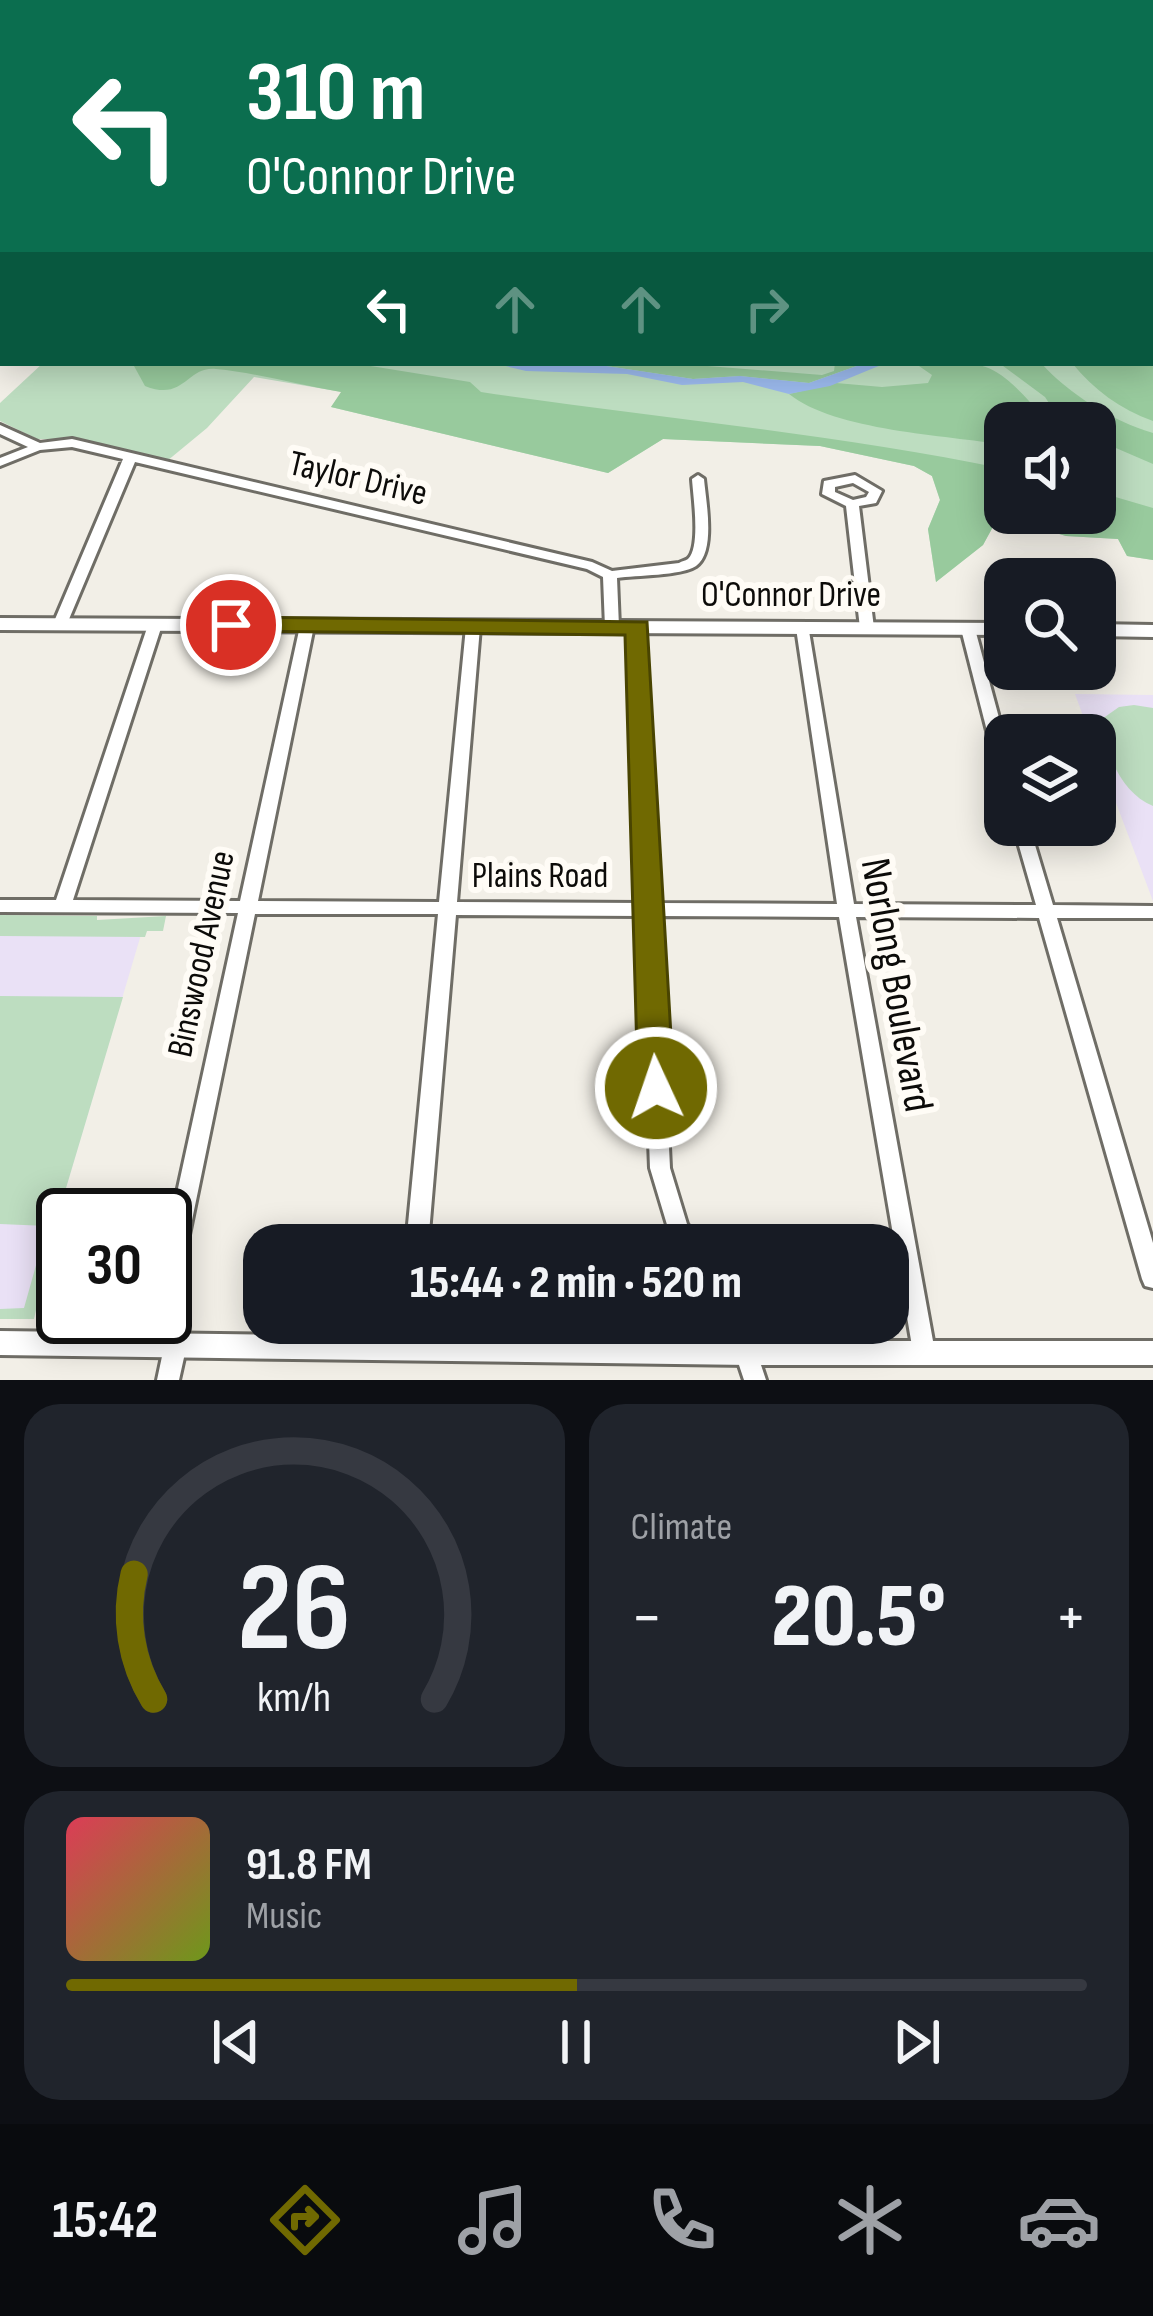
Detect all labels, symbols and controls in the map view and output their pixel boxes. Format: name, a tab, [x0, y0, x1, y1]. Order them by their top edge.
text: 310 m	[246, 43, 425, 144]
icon: left	[48, 48, 204, 204]
text: O'Connor Drive	[246, 145, 516, 210]
icon: left	[356, 276, 422, 342]
icon: ahead	[482, 276, 548, 342]
icon: ahead	[608, 276, 674, 342]
icon: right	[734, 276, 800, 342]
map controls	[984, 402, 1116, 846]
button: sound	[984, 402, 1116, 534]
street label: Taylor Drive	[285, 442, 431, 516]
button: search	[984, 558, 1116, 690]
pin	[180, 574, 282, 676]
street label: O'Connor Drive	[701, 574, 881, 617]
icon: arrive	[198, 592, 264, 658]
button: layers	[984, 714, 1116, 846]
street label: Binswood Avenue	[159, 847, 245, 1061]
street label: Norlong Boulevard	[849, 854, 943, 1116]
street label: Plains Road	[472, 855, 608, 898]
position arrow	[593, 1025, 719, 1151]
speed limit sign: 30	[36, 1188, 192, 1344]
text: 15:44 · 2 min · 520 m	[410, 1256, 742, 1311]
text: Climate	[631, 1504, 732, 1551]
text: 26	[238, 1536, 351, 1685]
text: 20.5°	[771, 1564, 946, 1672]
text: −	[631, 1579, 663, 1658]
text: +	[1055, 1579, 1087, 1658]
text: km/h	[257, 1671, 331, 1723]
text: 91.8 FM	[246, 1838, 372, 1893]
text: Music	[246, 1893, 322, 1940]
icon: previous	[203, 2009, 269, 2075]
icon: pause	[543, 2009, 609, 2075]
icon: next	[884, 2009, 950, 2075]
icon: directions	[263, 2178, 347, 2262]
icon: music	[451, 2178, 535, 2262]
icon: phone	[640, 2178, 724, 2262]
icon: climate	[828, 2178, 912, 2262]
icon: car	[1017, 2178, 1101, 2262]
text: 15:42	[52, 2188, 158, 2253]

